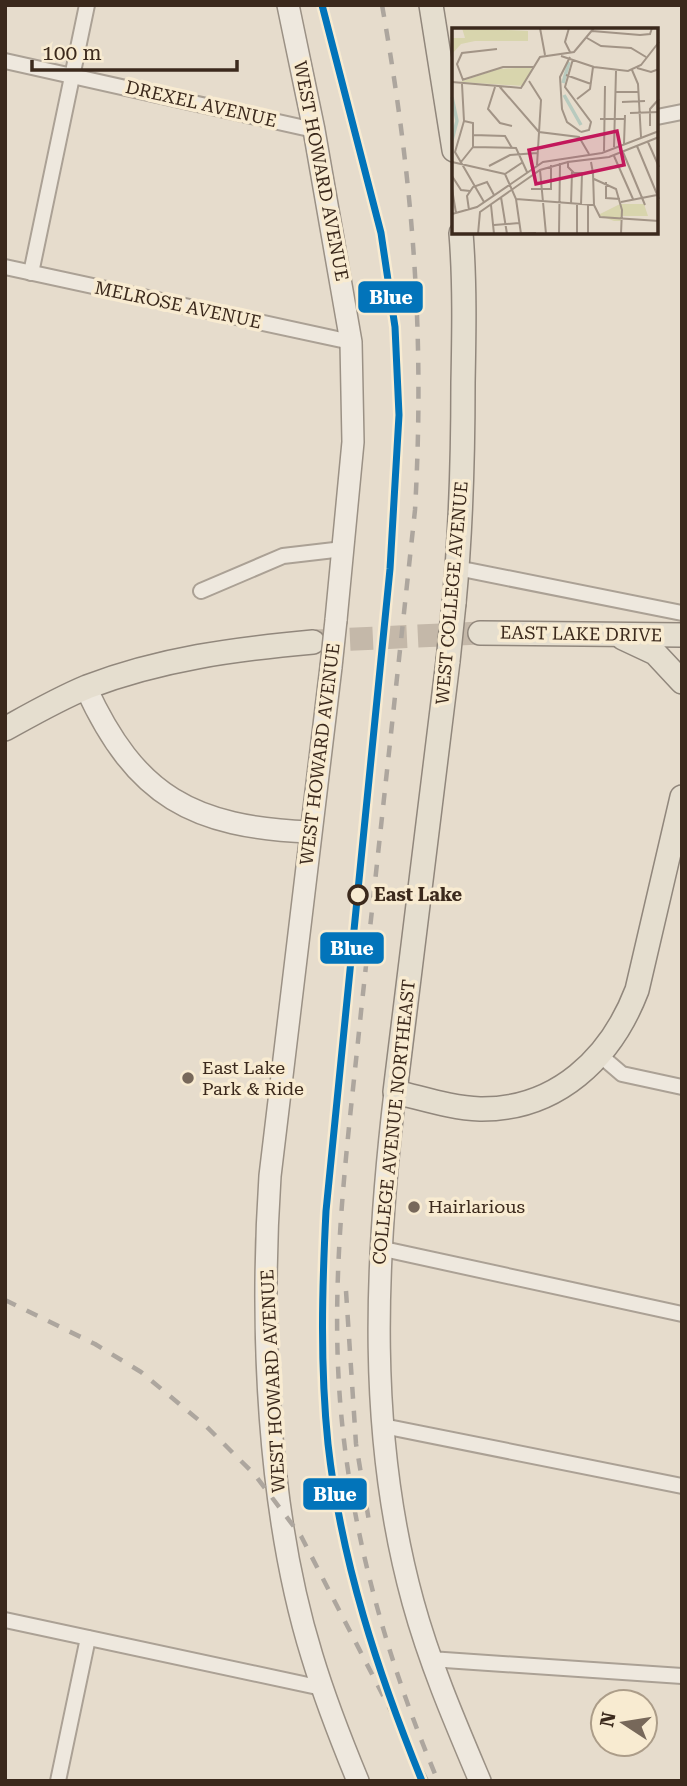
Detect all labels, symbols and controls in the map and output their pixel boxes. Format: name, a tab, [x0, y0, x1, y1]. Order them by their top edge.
scale bar	[32, 28, 236, 72]
inset map	[452, 28, 659, 234]
text: 100 m	[42, 41, 102, 65]
street label: WEST HOWARD AVENUE	[290, 59, 353, 283]
street label: DREXEL AVENUE	[123, 76, 279, 131]
street label: MELROSE AVENUE	[93, 277, 263, 332]
line badge: Blue	[357, 280, 424, 314]
text: Blue	[369, 286, 413, 309]
street label: WEST COLLEGE AVENUE	[431, 480, 472, 706]
street label: EAST LAKE DRIVE	[500, 622, 662, 645]
street label: WEST HOWARD AVENUE	[295, 642, 344, 866]
place label: East Lake	[374, 884, 463, 905]
marker: East Lake	[348, 885, 368, 905]
line badge: Blue	[319, 931, 385, 965]
text: Blue	[330, 937, 374, 960]
street label: COLLEGE AVENUE NORTHEAST	[368, 978, 419, 1266]
place label: East Lake Park & Ride	[202, 1057, 304, 1099]
marker: East Lake Park & Ride	[180, 1070, 196, 1086]
place label: Hairlarious	[428, 1196, 525, 1217]
marker: Hairlarious	[406, 1199, 422, 1215]
street label: WEST HOWARD AVENUE	[256, 1269, 289, 1493]
line badge: Blue	[302, 1477, 368, 1511]
text: Blue	[313, 1483, 357, 1506]
north arrow	[589, 1688, 659, 1758]
text: N	[595, 1710, 621, 1729]

